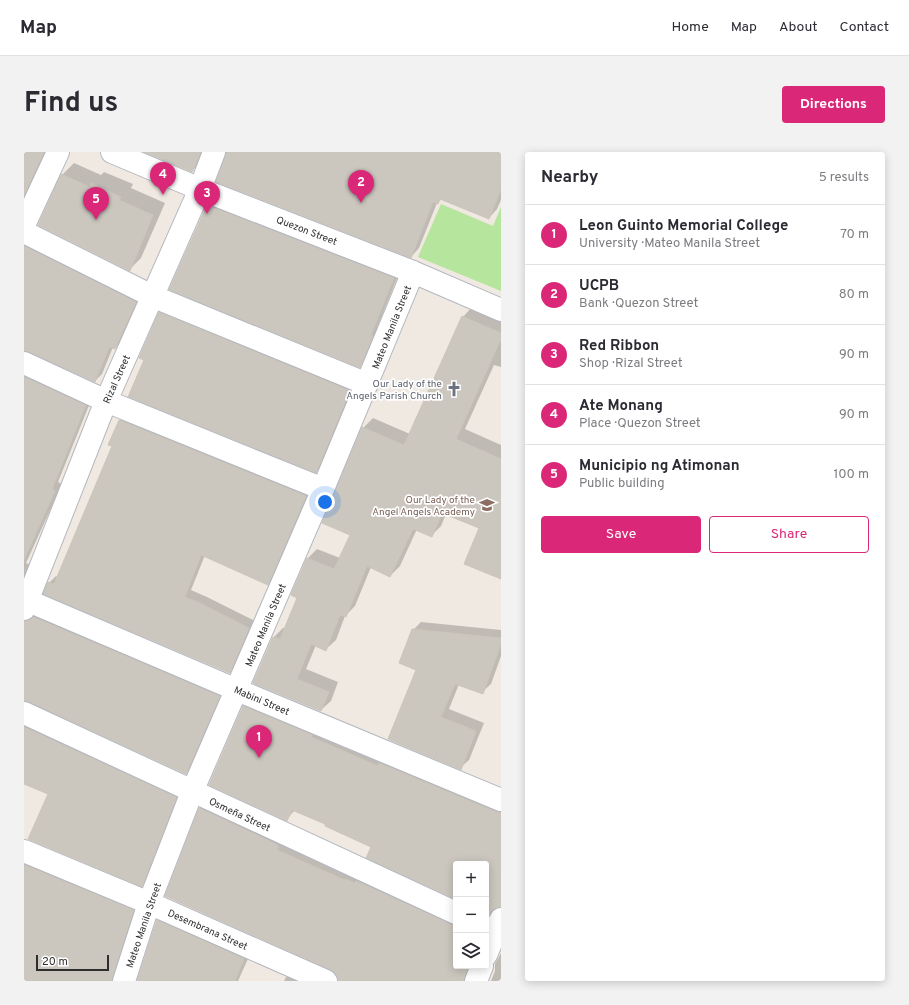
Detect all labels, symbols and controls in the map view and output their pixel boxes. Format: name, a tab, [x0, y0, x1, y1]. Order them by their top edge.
text: Map	[20, 16, 57, 40]
text: Home	[672, 19, 709, 36]
text: Map	[731, 19, 757, 36]
text: About	[779, 19, 818, 36]
text: Contact	[840, 19, 889, 36]
text: Find us	[24, 86, 118, 122]
button: Directions	[782, 86, 885, 123]
pin: 4	[150, 162, 176, 195]
text: Nearby	[541, 167, 598, 189]
pin: 2	[348, 170, 374, 203]
text: 5 results	[819, 170, 869, 186]
pin: 3	[194, 181, 220, 214]
pin: 5	[83, 187, 109, 220]
street label: Quezon Street	[274, 214, 339, 249]
text: Leon Guinto Memorial College	[579, 217, 788, 236]
text: 1	[551, 227, 557, 243]
text: 70 m	[840, 227, 869, 243]
text: University · Mateo Manila Street	[579, 236, 760, 252]
text: UCPB	[579, 277, 619, 296]
street label: Mateo Manila Street	[370, 284, 415, 371]
text: 2	[550, 287, 558, 303]
text: 80 m	[839, 287, 869, 303]
text: Bank · Quezon Street	[579, 296, 698, 312]
text: Red Ribbon	[579, 337, 659, 356]
text: 3	[550, 347, 558, 363]
text: 90 m	[839, 347, 869, 363]
street label: Rizal Street	[101, 353, 134, 406]
text: Shop · Rizal Street	[579, 356, 683, 372]
place label: Our Lady of the Angels Parish Church	[346, 378, 442, 403]
church icon: Our Lady of the Angels Parish Church	[445, 380, 463, 398]
text: Ate Monang	[579, 397, 663, 416]
text: 4	[550, 407, 558, 423]
text: 90 m	[839, 407, 869, 423]
text: Place · Quezon Street	[579, 416, 701, 432]
text: Municipio ng Atimonan	[579, 457, 740, 476]
text: 5	[550, 467, 558, 483]
text: 100 m	[833, 467, 869, 483]
text: Public building	[579, 476, 665, 492]
your location	[315, 492, 335, 512]
place label: Our Lady of the Angel Angels Academy	[372, 494, 475, 519]
school or university icon: Our Lady of the Angel Angels Academy	[478, 496, 496, 514]
button: Save	[541, 516, 701, 553]
button: Share	[709, 516, 869, 553]
street label: Mateo Manila Street	[243, 582, 290, 669]
street label: Mabini Street	[232, 684, 291, 719]
pin: 1	[246, 725, 272, 758]
street label: Osmeña Street	[206, 795, 272, 835]
map controls	[453, 861, 489, 969]
button: +	[453, 861, 489, 897]
street label: Mateo Manila Street	[124, 881, 165, 970]
button: −	[453, 897, 489, 933]
street label: Desembrana Street	[165, 907, 250, 954]
button: layers	[453, 933, 489, 969]
scale bar	[36, 953, 109, 972]
text: 20 m	[42, 955, 68, 969]

